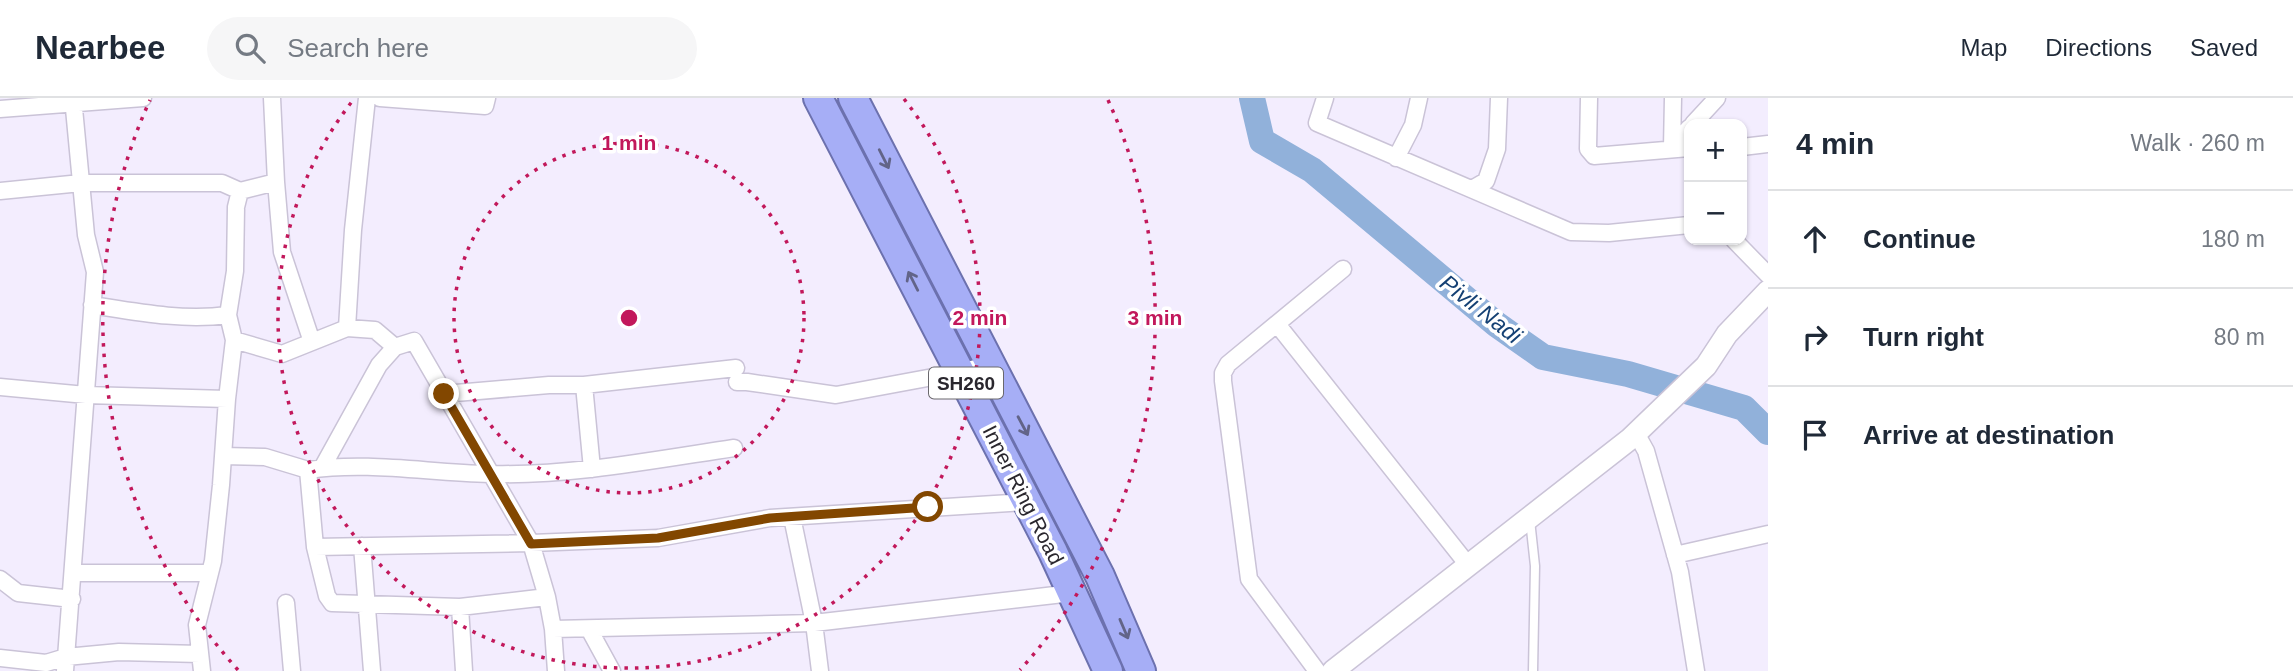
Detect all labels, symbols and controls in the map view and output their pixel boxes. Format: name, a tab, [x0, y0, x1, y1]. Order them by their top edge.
search box	[207, 17, 697, 80]
text: Nearbee	[35, 29, 165, 66]
icon: search	[231, 29, 269, 67]
text: Search here	[287, 33, 429, 63]
text: Map	[1961, 34, 2007, 61]
text: Directions	[2045, 34, 2152, 61]
text: Saved	[2190, 34, 2258, 61]
map controls	[1684, 119, 1747, 245]
button: +	[1684, 119, 1747, 182]
text: 4 min	[1796, 127, 1874, 160]
text: Walk · 260 m	[2130, 130, 2265, 156]
text: 1 min	[602, 131, 656, 154]
one-way arrow	[877, 148, 891, 168]
button: −	[1684, 182, 1747, 245]
icon: ahead	[1796, 220, 1834, 258]
text: Continue	[1863, 224, 1976, 254]
text: 180 m	[2201, 226, 2265, 252]
water label: Pivli Nadi	[1435, 269, 1527, 349]
one-way arrow	[906, 272, 920, 292]
centre of rings	[617, 306, 641, 330]
text: 2 min	[953, 306, 1007, 329]
text: 3 min	[1128, 306, 1182, 329]
icon: right	[1796, 318, 1834, 356]
text: Turn right	[1863, 322, 1984, 352]
text: 80 m	[2214, 324, 2265, 350]
road number: SH260	[929, 368, 1003, 398]
route end	[428, 378, 459, 409]
one-way arrow	[1016, 415, 1030, 436]
icon: arrive	[1796, 416, 1834, 454]
text: Arrive at destination	[1863, 420, 2114, 450]
street label: Inner Ring Road	[978, 421, 1068, 568]
route start	[912, 491, 943, 522]
one-way arrow	[1118, 618, 1131, 640]

